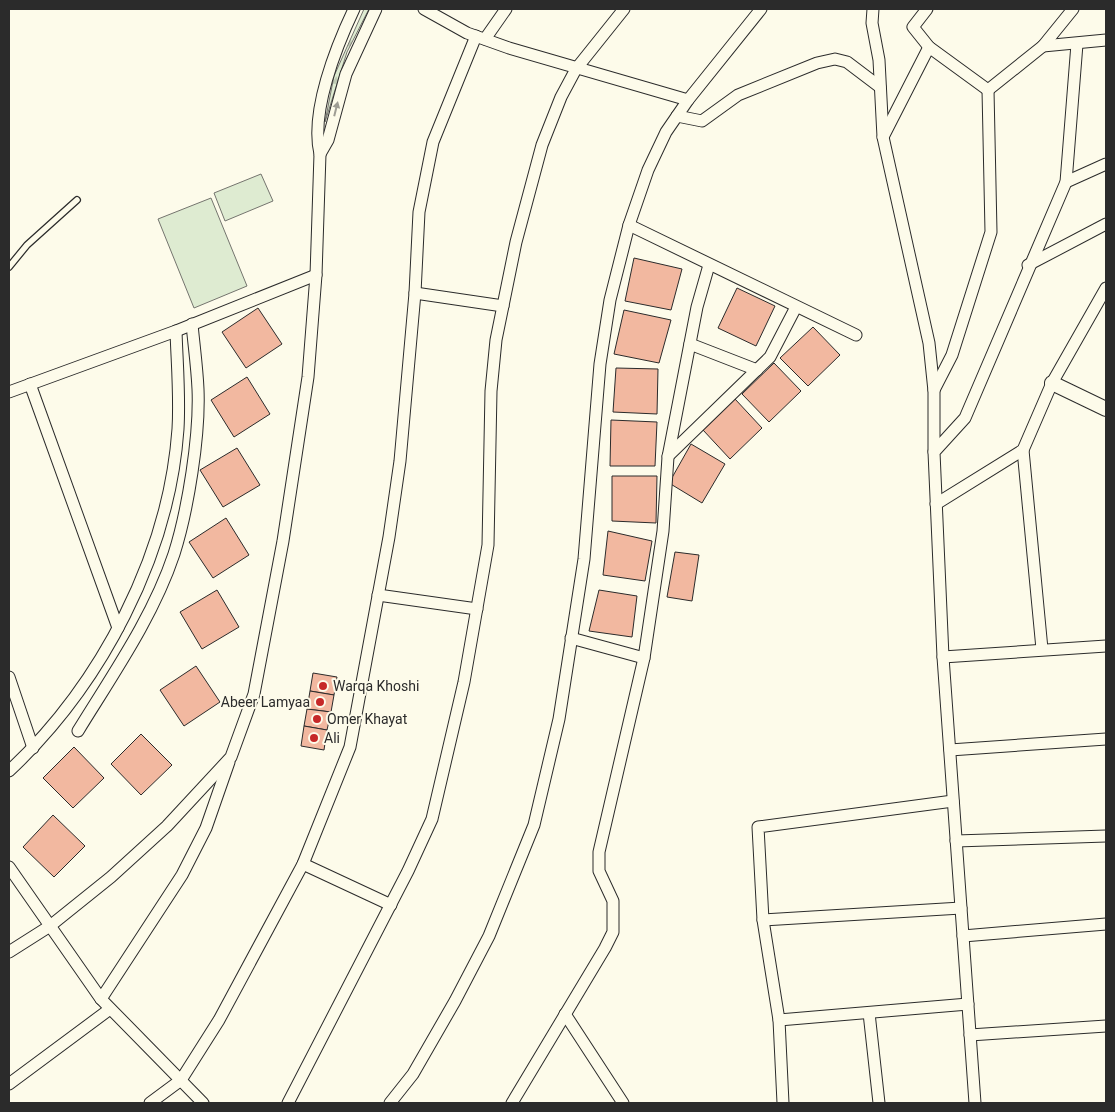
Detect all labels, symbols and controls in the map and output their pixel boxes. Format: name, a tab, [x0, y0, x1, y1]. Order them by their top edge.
one-way arrow	[332, 101, 340, 116]
place label: Warqa Khoshi	[333, 678, 419, 694]
marker: Warqa Khoshi	[317, 680, 329, 692]
place label: Abeer Lamyaa	[221, 694, 310, 710]
marker: Abeer Lamyaa	[314, 696, 326, 708]
place label: Omer Khayat	[327, 711, 408, 727]
marker: Omer Khayat	[311, 713, 323, 725]
place label: Ali	[324, 730, 340, 746]
marker: Ali	[308, 732, 320, 744]

